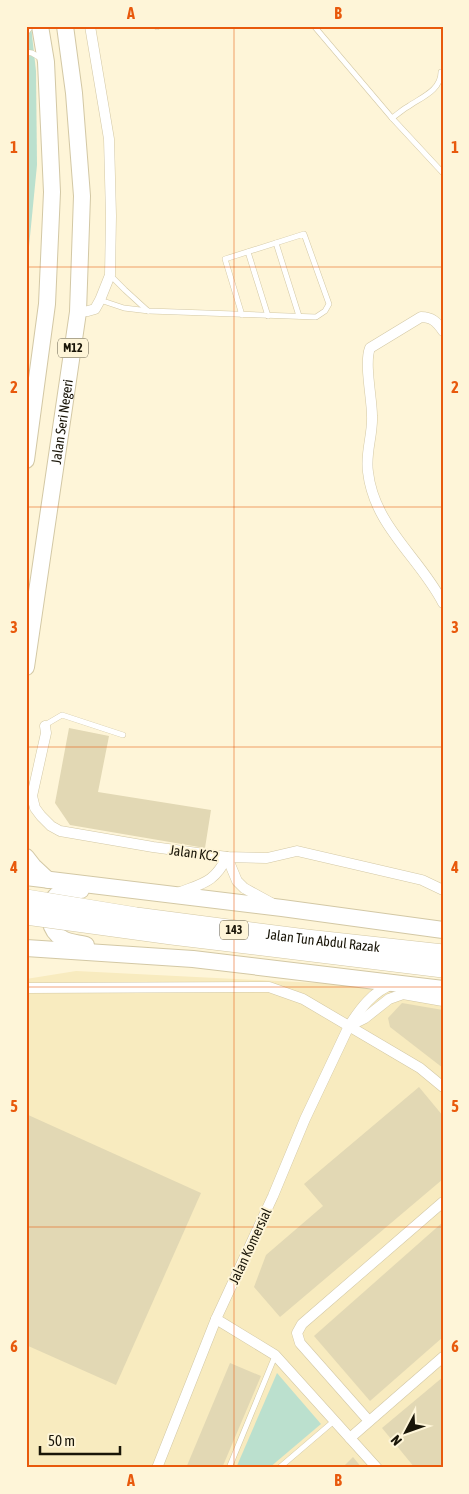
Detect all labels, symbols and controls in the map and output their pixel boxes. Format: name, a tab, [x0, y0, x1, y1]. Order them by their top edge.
text: A	[126, 4, 135, 22]
text: B	[334, 4, 342, 22]
text: 1	[10, 138, 18, 156]
text: 1	[451, 138, 459, 156]
road number: M12	[58, 338, 88, 358]
text: 2	[10, 378, 18, 396]
street label: Jalan Seri Negeri	[48, 378, 76, 465]
text: 2	[451, 378, 459, 396]
text: 3	[10, 618, 18, 636]
text: 3	[451, 618, 459, 636]
street label: Jalan KC2	[169, 842, 219, 864]
text: 4	[9, 858, 18, 876]
text: 4	[450, 858, 459, 876]
road number: 143	[220, 920, 248, 940]
street label: Jalan Tun Abdul Razak	[265, 926, 381, 955]
text: 5	[10, 1097, 18, 1115]
text: 5	[451, 1097, 459, 1115]
street label: Jalan Komersial	[225, 1205, 275, 1287]
text: 6	[10, 1337, 18, 1355]
text: 6	[451, 1337, 459, 1355]
north arrow	[382, 1406, 432, 1456]
scale bar	[40, 1424, 120, 1456]
text: 50 m	[48, 1432, 75, 1449]
text: N	[387, 1432, 405, 1449]
text: A	[126, 1471, 135, 1489]
text: B	[334, 1471, 342, 1489]

